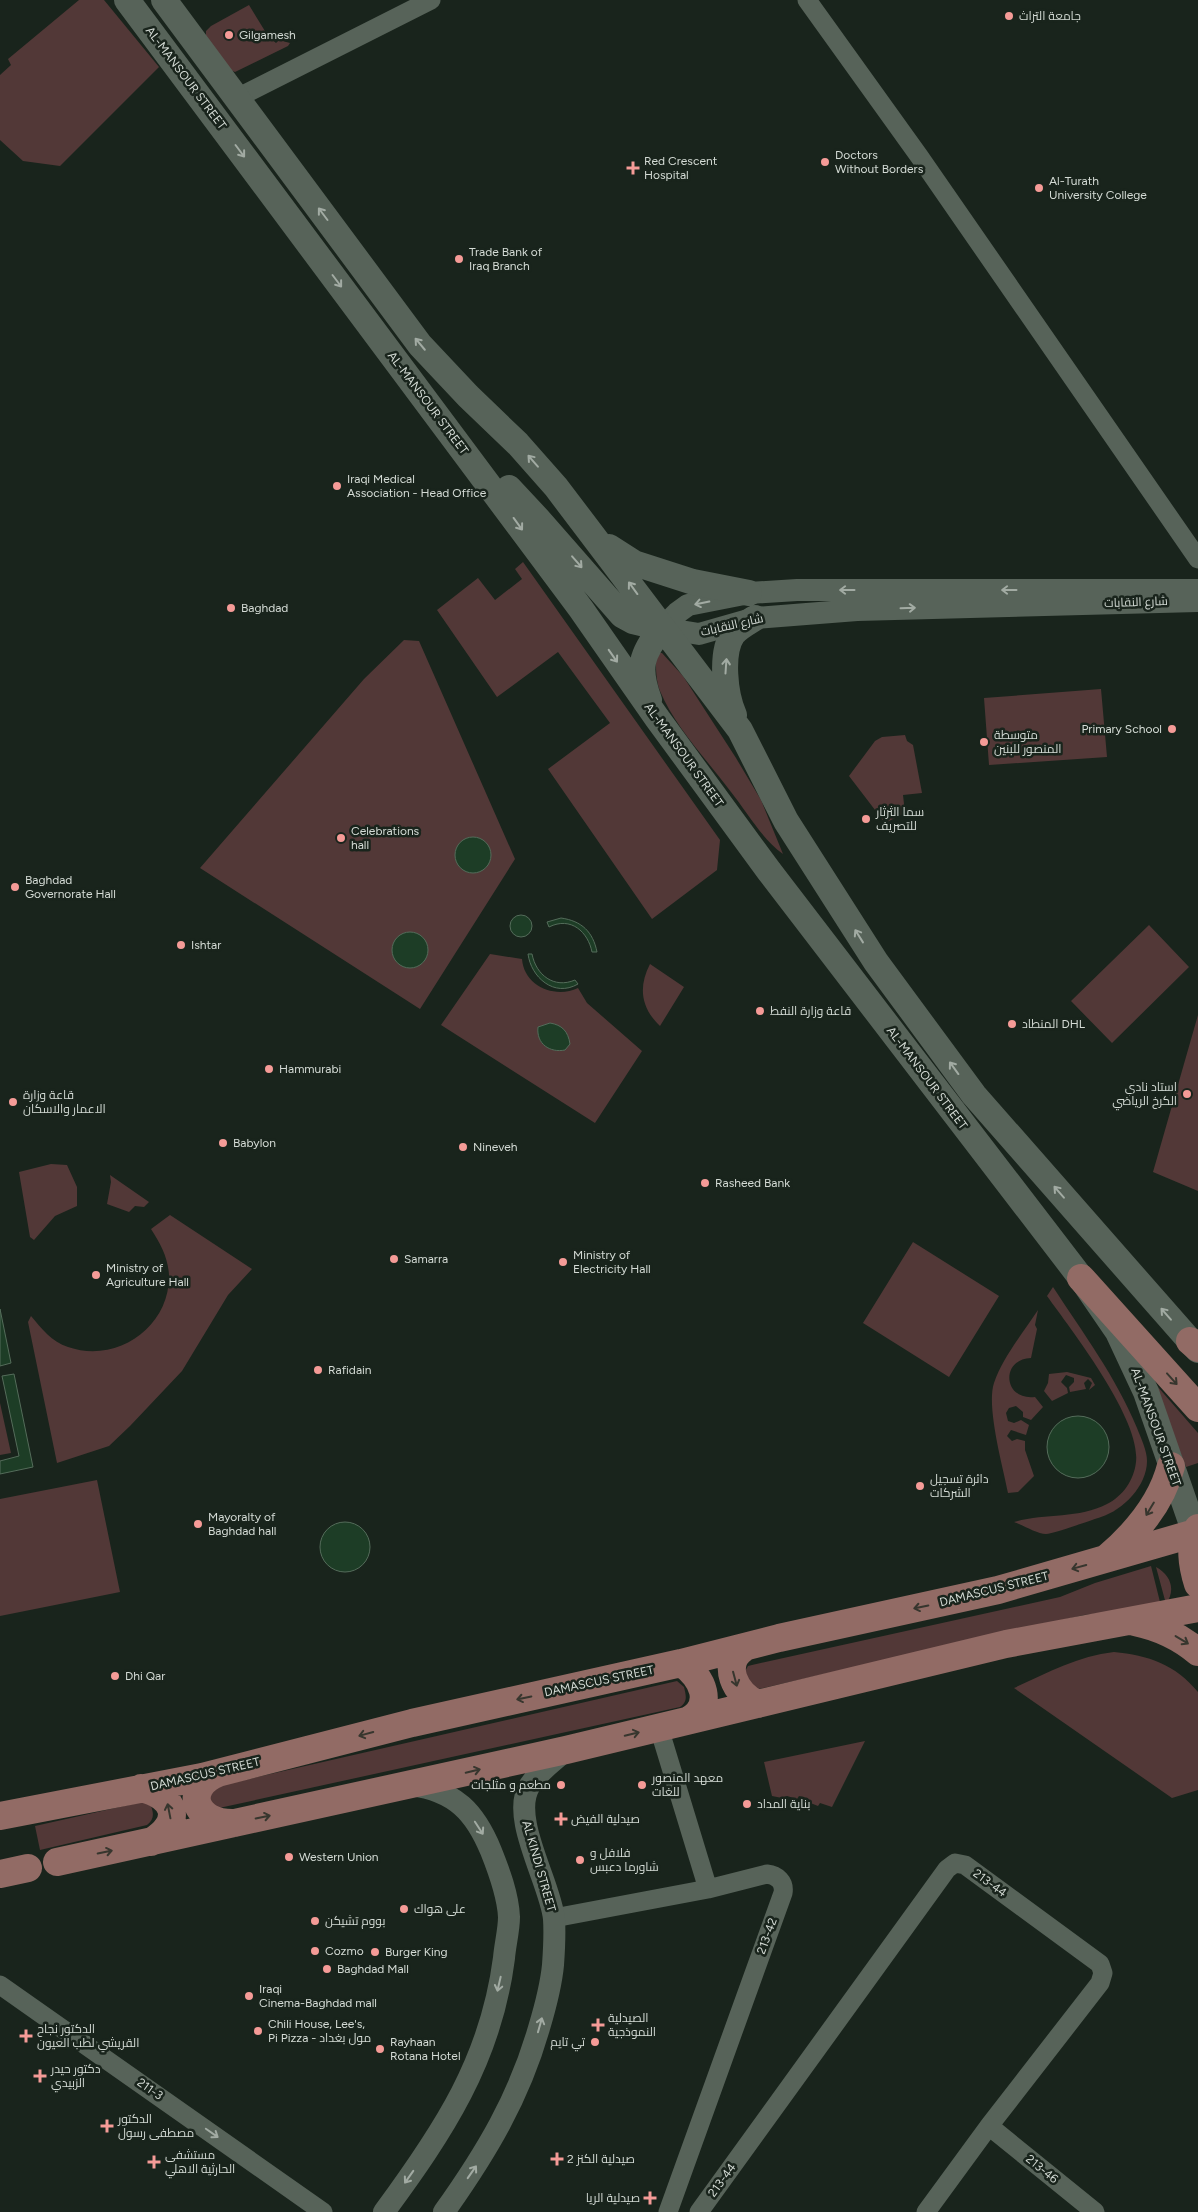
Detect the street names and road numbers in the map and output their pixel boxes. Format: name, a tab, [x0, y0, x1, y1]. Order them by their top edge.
street label: AL-MANSOUR STREET	[143, 24, 229, 132]
street label: AL-MANSOUR STREET	[385, 349, 471, 457]
street label: شارع النقابات	[1104, 594, 1168, 611]
street label: شارع النقابات	[699, 611, 765, 640]
street label: AL-MANSOUR STREET	[642, 700, 727, 810]
street label: AL-MANSOUR STREET	[884, 1024, 970, 1132]
street label: AL-MANSOUR STREET	[1128, 1366, 1184, 1488]
street label: DAMASCUS STREET	[938, 1569, 1050, 1609]
street label: DAMASCUS STREET	[543, 1662, 656, 1699]
street label: DAMASCUS STREET	[149, 1755, 261, 1793]
street label: AL KINDI STREET	[519, 1819, 559, 1913]
street label: 213-44	[970, 1866, 1010, 1900]
street label: 213-42	[754, 1916, 780, 1956]
street label: 211-3	[134, 2075, 166, 2103]
street label: 213-46	[1023, 2152, 1061, 2186]
street label: 213-44	[705, 2160, 739, 2200]

